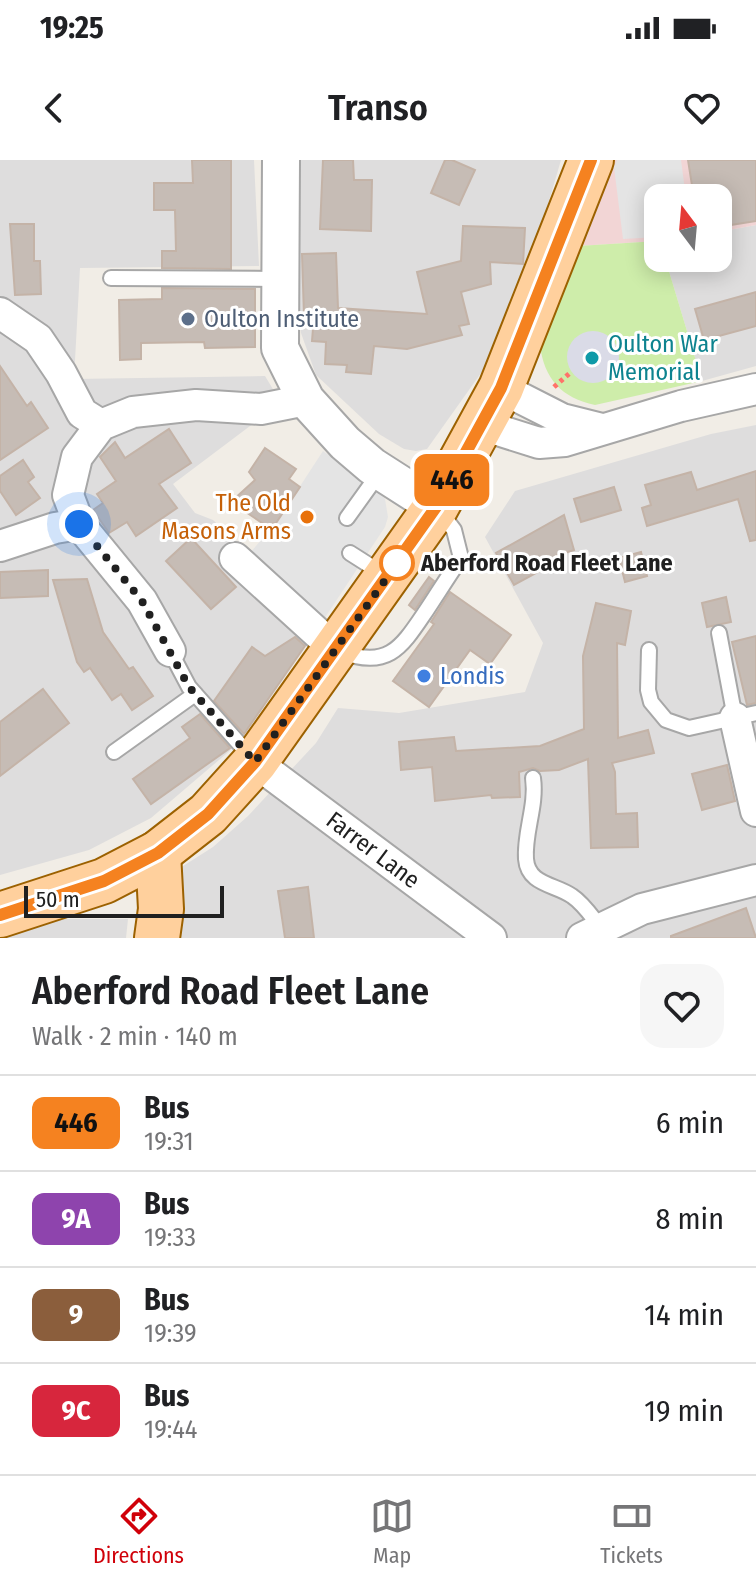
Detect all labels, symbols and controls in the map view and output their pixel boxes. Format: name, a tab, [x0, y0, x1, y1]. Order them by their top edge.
text: 19:25	[40, 10, 104, 46]
icon: back	[32, 86, 76, 130]
text: Transo	[328, 86, 428, 130]
icon: heart	[680, 86, 724, 130]
north arrow	[644, 184, 732, 272]
map controls	[644, 184, 732, 272]
place label: Oulton Institute	[204, 305, 359, 333]
marker: Oulton Institute	[179, 310, 197, 328]
place label: Oulton War Memorial	[608, 330, 718, 386]
marker: Oulton War Memorial	[583, 349, 601, 367]
line badge: 446	[406, 454, 498, 506]
text: 446	[430, 463, 474, 496]
place label: The Old Masons Arms	[161, 489, 291, 545]
your location	[59, 504, 99, 544]
marker: The Old Masons Arms	[298, 508, 316, 526]
marker: Aberford Road Fleet Lane	[380, 546, 414, 580]
place label: Aberford Road Fleet Lane	[420, 549, 673, 577]
place label: Londis	[440, 662, 505, 690]
marker: Londis	[415, 667, 433, 685]
street label: Farrer Lane	[321, 806, 425, 894]
scale bar	[24, 882, 224, 918]
text: 50 m	[36, 886, 80, 913]
button: heart	[640, 964, 724, 1048]
text: Aberford Road Fleet Lane	[32, 968, 429, 1014]
text: Walk · 2 min · 140 m	[32, 1021, 238, 1052]
text: Bus	[144, 1090, 189, 1126]
text: 6 min	[656, 1105, 724, 1141]
text: 446	[54, 1106, 98, 1139]
text: 19:31	[144, 1126, 194, 1157]
text: Bus	[144, 1186, 189, 1222]
text: 8 min	[656, 1201, 724, 1237]
text: 9A	[61, 1202, 91, 1235]
text: 19:33	[144, 1222, 196, 1253]
text: Bus	[144, 1282, 189, 1318]
text: 14 min	[644, 1297, 724, 1333]
text: 9	[69, 1298, 83, 1331]
text: 19:39	[144, 1318, 197, 1349]
text: Bus	[144, 1378, 189, 1414]
text: 19 min	[644, 1393, 724, 1429]
text: 9C	[61, 1394, 91, 1427]
text: 19:44	[144, 1414, 197, 1445]
tab: Directions	[93, 1494, 184, 1569]
tab: Map	[370, 1494, 414, 1569]
tab: Tickets	[600, 1494, 663, 1569]

